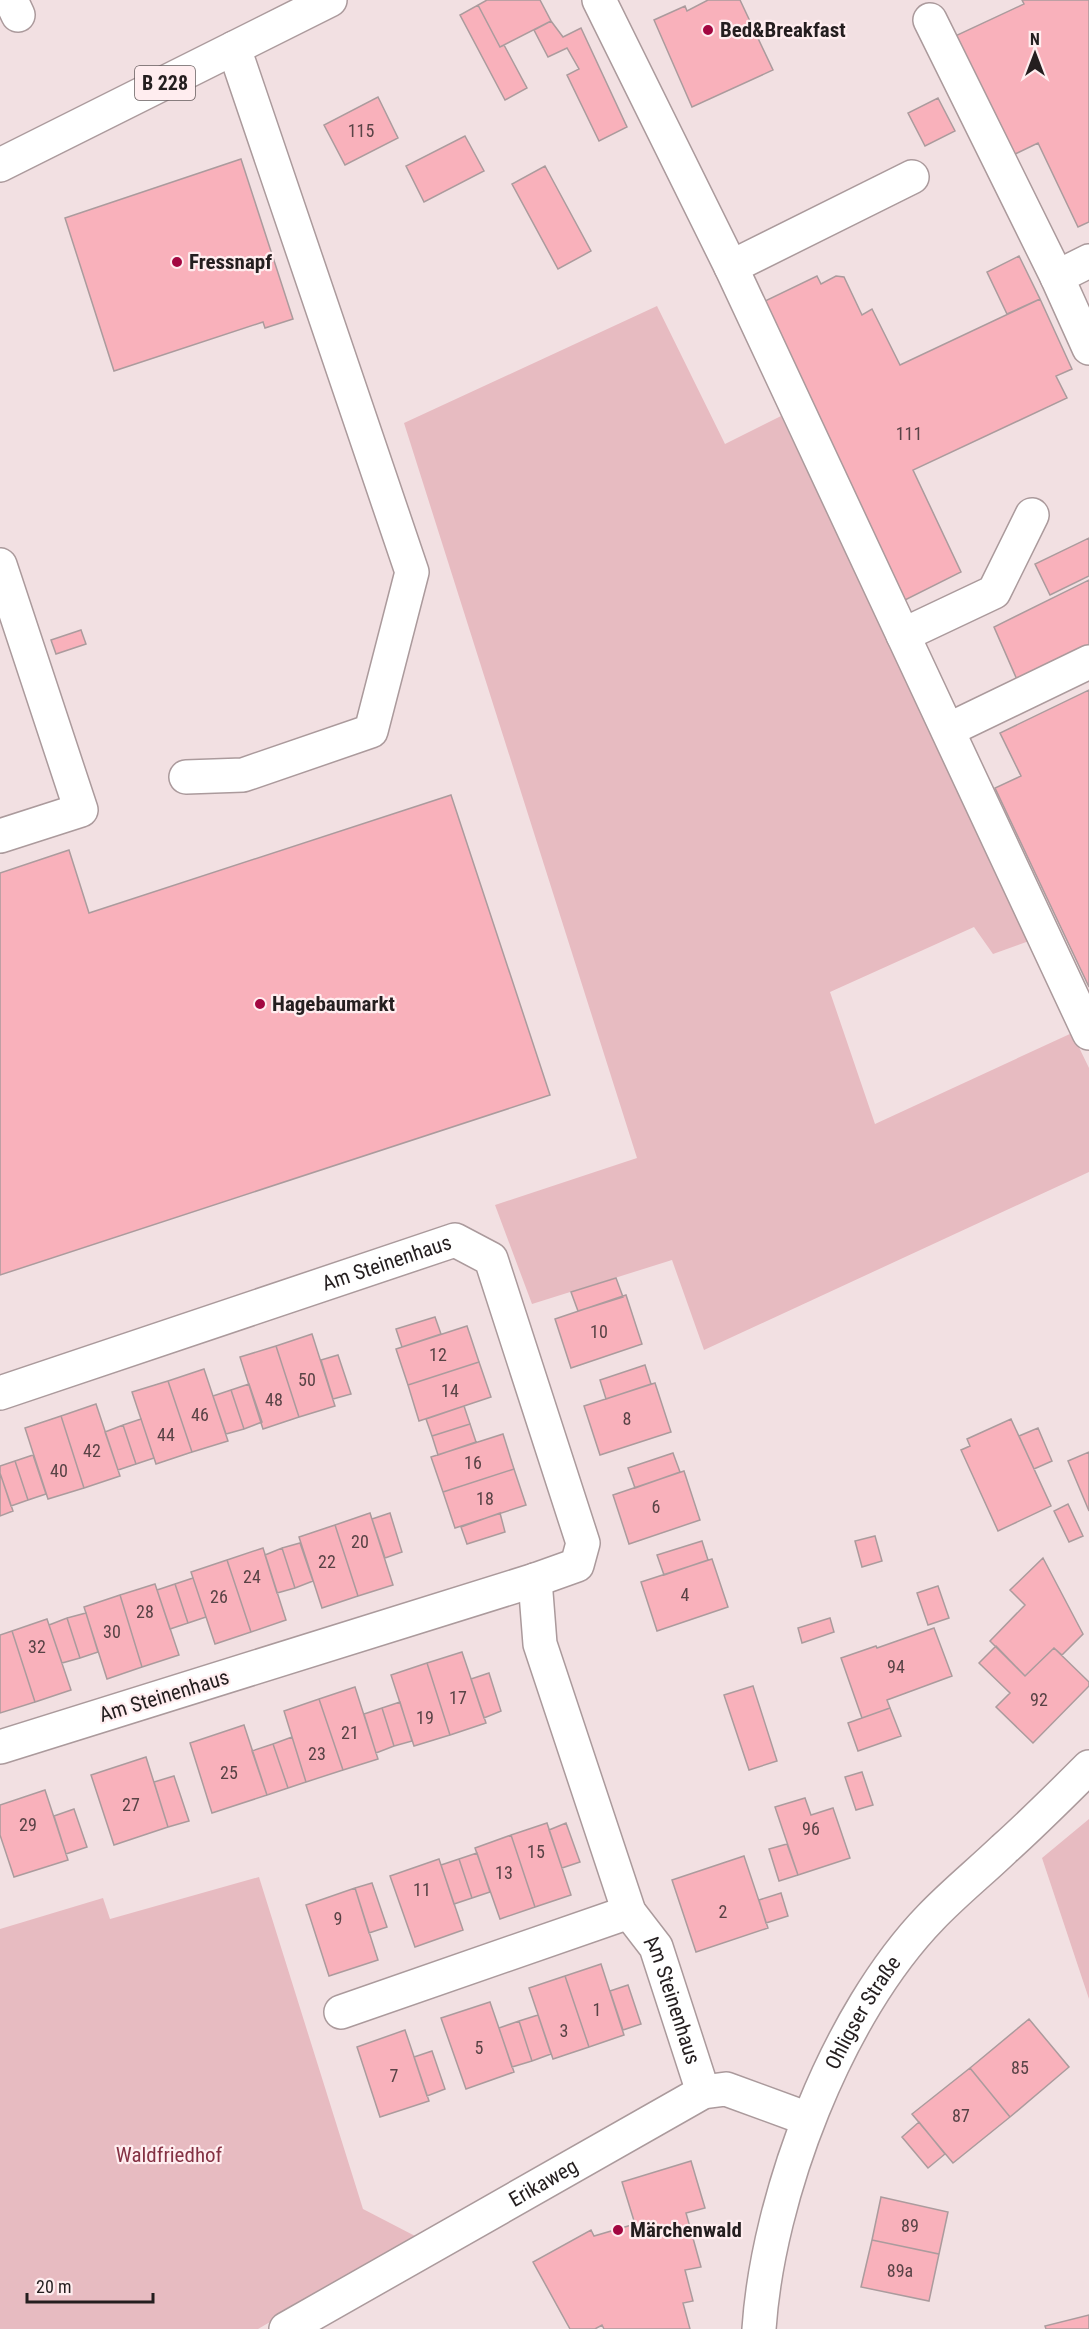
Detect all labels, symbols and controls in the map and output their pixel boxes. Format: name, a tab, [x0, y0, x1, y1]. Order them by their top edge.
place label: Bed&Breakfast	[720, 18, 846, 42]
marker: Bed&Breakfast	[701, 23, 715, 37]
north arrow	[1005, 24, 1065, 84]
text: N	[1030, 30, 1040, 49]
road number: B 228	[135, 66, 195, 100]
house number: 115	[348, 120, 374, 141]
place label: Fressnapf	[189, 250, 272, 274]
marker: Fressnapf	[170, 255, 184, 269]
house number: 111	[896, 423, 922, 444]
place label: Hagebaumarkt	[272, 992, 395, 1016]
marker: Hagebaumarkt	[253, 997, 267, 1011]
street label: Am Steinenhaus	[319, 1230, 454, 1296]
house number: 10	[590, 1321, 608, 1342]
house number: 12	[429, 1344, 447, 1365]
house number: 50	[298, 1369, 316, 1390]
house number: 14	[441, 1380, 459, 1401]
house number: 48	[265, 1389, 283, 1410]
house number: 46	[191, 1404, 209, 1425]
house number: 8	[623, 1408, 631, 1429]
house number: 44	[157, 1424, 175, 1445]
house number: 42	[83, 1440, 101, 1461]
house number: 16	[464, 1452, 482, 1473]
house number: 40	[50, 1460, 68, 1481]
house number: 18	[476, 1488, 494, 1509]
house number: 6	[652, 1496, 660, 1517]
house number: 20	[351, 1531, 369, 1552]
house number: 22	[318, 1551, 336, 1572]
house number: 24	[243, 1566, 261, 1587]
house number: 4	[681, 1584, 690, 1605]
house number: 26	[210, 1586, 228, 1607]
house number: 28	[136, 1601, 154, 1622]
house number: 30	[103, 1621, 121, 1642]
house number: 32	[28, 1636, 46, 1657]
house number: 94	[887, 1656, 905, 1677]
street label: Am Steinenhaus	[96, 1665, 232, 1727]
house number: 17	[449, 1687, 467, 1708]
house number: 92	[1030, 1689, 1048, 1710]
house number: 19	[416, 1707, 434, 1728]
house number: 21	[341, 1722, 359, 1743]
house number: 23	[308, 1743, 326, 1764]
house number: 25	[220, 1762, 238, 1783]
house number: 27	[122, 1794, 140, 1815]
house number: 29	[19, 1814, 37, 1835]
house number: 96	[802, 1818, 820, 1839]
house number: 15	[527, 1841, 545, 1862]
house number: 13	[495, 1862, 513, 1883]
house number: 11	[413, 1879, 431, 1900]
house number: 2	[719, 1901, 728, 1922]
house number: 9	[334, 1908, 342, 1929]
street label: Am Steinenhaus	[639, 1930, 705, 2067]
street label: Ohligser Straße	[820, 1951, 906, 2073]
house number: 1	[593, 1999, 601, 2020]
house number: 3	[560, 2020, 568, 2041]
house number: 5	[475, 2037, 484, 2058]
house number: 85	[1011, 2057, 1029, 2078]
house number: 7	[390, 2065, 399, 2086]
house number: 87	[952, 2105, 970, 2126]
park label: Waldfriedhof	[116, 2143, 223, 2167]
street label: Erikaweg	[505, 2154, 582, 2212]
house number: 89	[901, 2215, 919, 2236]
place label: Märchenwald	[630, 2218, 742, 2242]
marker: Märchenwald	[611, 2223, 625, 2237]
house number: 89a	[887, 2260, 913, 2281]
scale bar	[27, 2266, 153, 2304]
text: 20 m	[36, 2276, 71, 2297]

